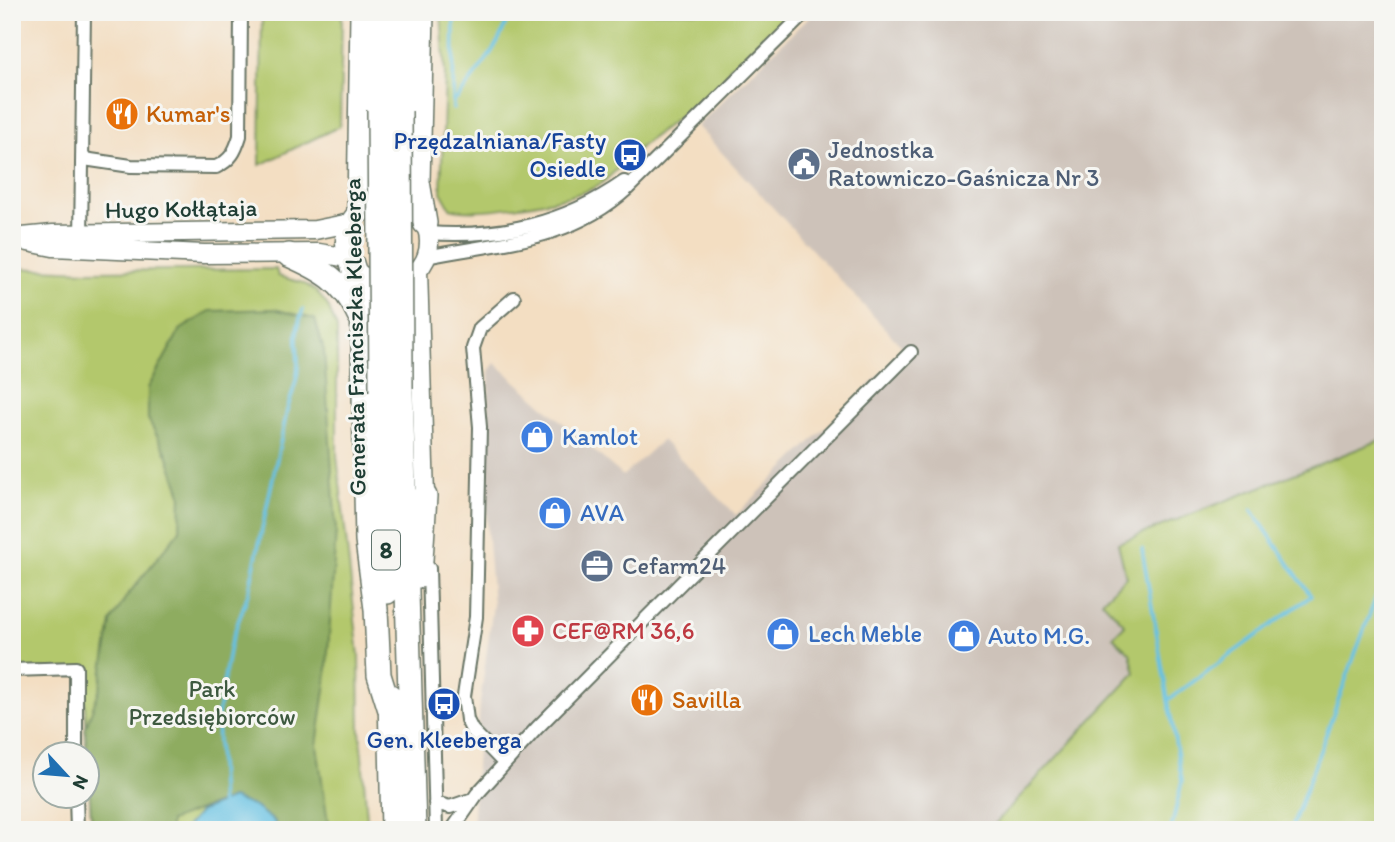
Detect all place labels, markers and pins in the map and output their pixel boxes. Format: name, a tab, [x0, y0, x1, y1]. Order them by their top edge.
restaurant icon: Kumar's	[103, 95, 141, 133]
place label: Kumar's	[146, 99, 231, 128]
place label: Przędzalniana/Fasty Osiedle	[394, 126, 607, 183]
place label: Jednostka Ratowniczo-Gaśnicza Nr 3	[828, 135, 1099, 192]
bus stop icon: Przędzalniana/Fasty Osiedle	[611, 136, 649, 174]
public building icon: Jednostka Ratowniczo-Gaśnicza Nr 3	[785, 145, 823, 183]
shop icon: Kamlot	[518, 418, 556, 456]
place label: Kamlot	[562, 422, 638, 451]
shop icon: AVA	[536, 494, 574, 532]
place label: AVA	[580, 498, 624, 527]
office icon: Cefarm24	[578, 547, 616, 585]
place label: Cefarm24	[622, 551, 726, 580]
pharmacy icon: CEF@RM 36,6	[509, 612, 547, 650]
shop icon: Lech Meble	[764, 615, 802, 653]
place label: CEF@RM 36,6	[552, 616, 694, 645]
shop icon: Auto M.G.	[945, 617, 983, 655]
place label: Lech Meble	[808, 619, 922, 648]
place label: Auto M.G.	[988, 621, 1090, 650]
restaurant icon: Savilla	[628, 681, 666, 719]
bus stop icon: Gen. Kleeberga	[425, 685, 463, 723]
place label: Savilla	[672, 685, 742, 714]
place label: Gen. Kleeberga	[366, 725, 522, 754]

